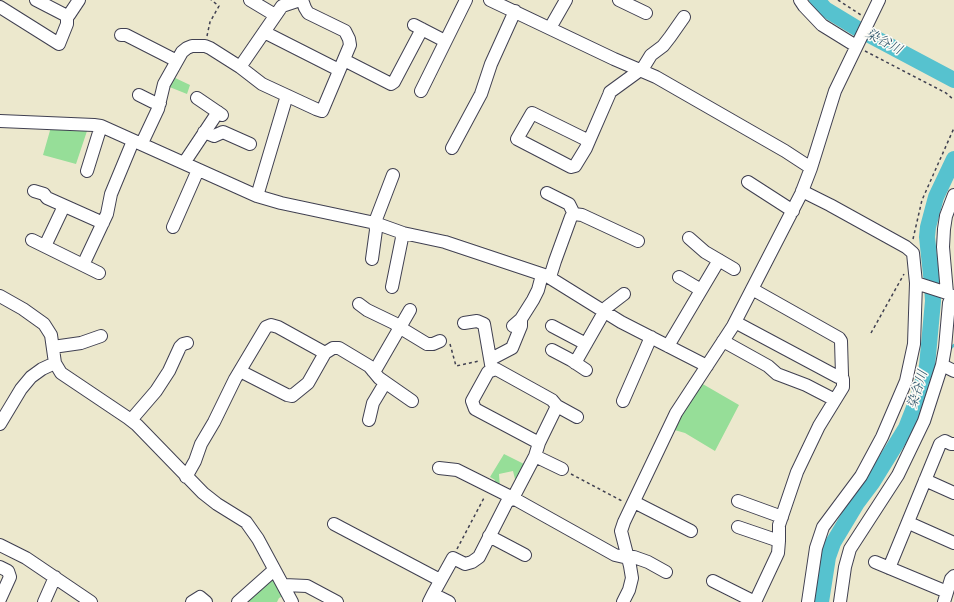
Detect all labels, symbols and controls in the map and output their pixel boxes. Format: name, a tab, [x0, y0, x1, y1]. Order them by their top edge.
water label: 染谷川	[862, 27, 904, 59]
water label: 染谷川	[906, 369, 932, 411]

